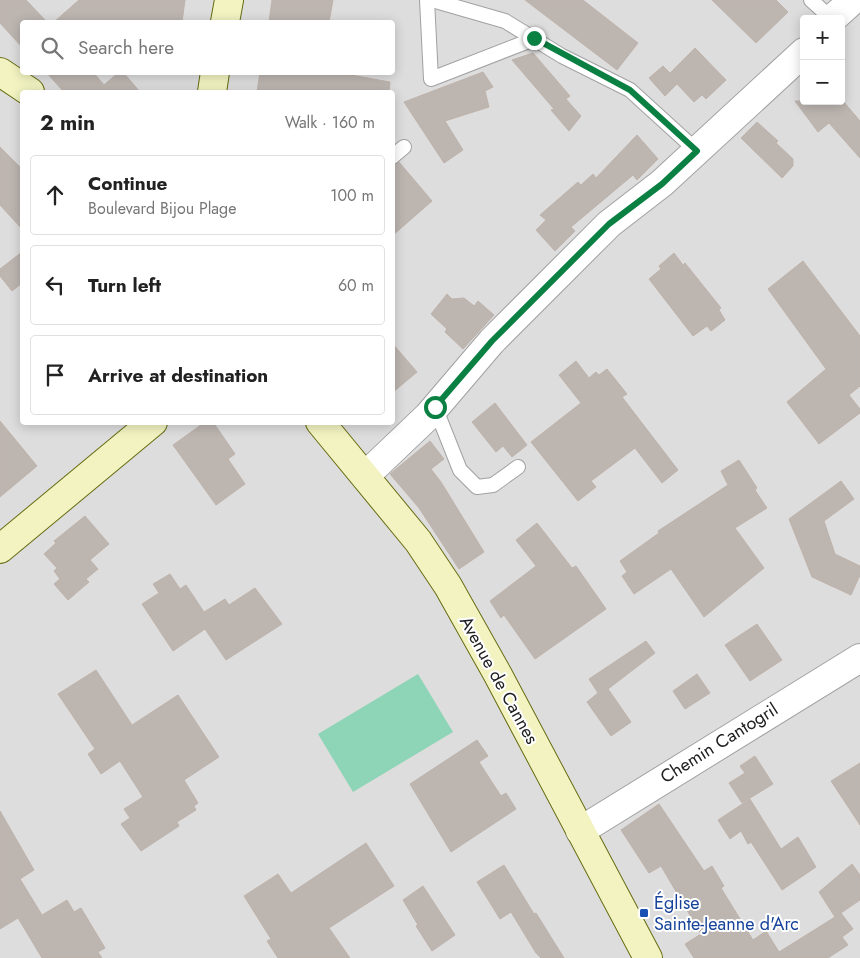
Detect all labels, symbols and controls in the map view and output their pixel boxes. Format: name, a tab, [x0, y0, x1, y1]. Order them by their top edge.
map controls	[800, 15, 845, 105]
button: +	[800, 15, 845, 60]
search box	[20, 20, 395, 75]
route end	[523, 27, 546, 50]
icon: search	[38, 34, 66, 62]
text: Search here	[78, 34, 174, 61]
button: −	[800, 60, 845, 105]
text: 2 min	[40, 108, 95, 138]
text: Walk · 160 m	[285, 111, 375, 134]
text: Continue	[88, 170, 167, 197]
icon: ahead	[41, 181, 69, 209]
text: 100 m	[330, 184, 374, 207]
text: Boulevard Bijou Plage	[88, 197, 236, 220]
icon: left	[41, 271, 69, 299]
text: Turn left	[88, 272, 161, 299]
text: 60 m	[338, 274, 374, 297]
icon: arrive	[41, 361, 69, 389]
text: Arrive at destination	[88, 362, 268, 389]
route start	[424, 396, 447, 419]
street label: Avenue de Cannes	[453, 611, 545, 749]
street label: Chemin Cantogril	[655, 696, 783, 790]
place label: Église Sainte-Jeanne d'Arc	[654, 890, 799, 937]
marker: Église Sainte-Jeanne d'Arc	[638, 907, 650, 919]

